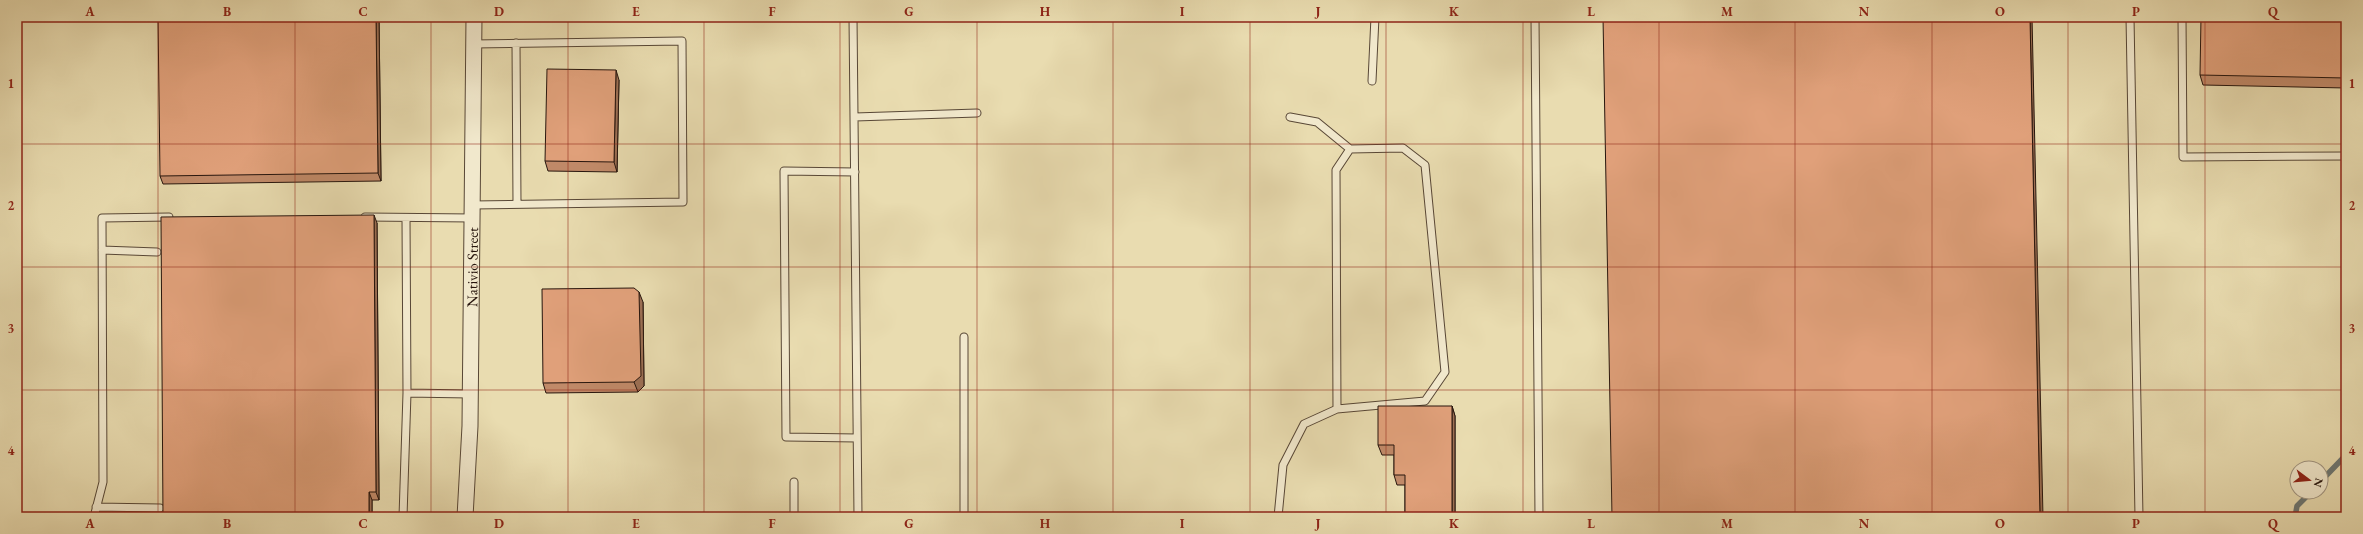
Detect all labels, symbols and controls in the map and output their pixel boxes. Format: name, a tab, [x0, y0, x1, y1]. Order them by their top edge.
text: A	[84, 3, 95, 20]
text: B	[223, 3, 231, 20]
text: C	[358, 3, 368, 20]
text: D	[494, 3, 504, 20]
text: E	[632, 3, 640, 20]
text: F	[768, 3, 776, 20]
text: G	[904, 3, 914, 20]
text: H	[1040, 3, 1051, 20]
text: I	[1180, 3, 1185, 20]
text: J	[1314, 3, 1321, 20]
text: K	[1449, 3, 1460, 20]
text: L	[1587, 3, 1595, 20]
text: M	[1721, 3, 1733, 20]
text: N	[1859, 3, 1870, 20]
text: O	[1995, 3, 2005, 20]
text: P	[2132, 3, 2140, 20]
text: Q	[2268, 3, 2280, 20]
text: 1	[8, 75, 15, 92]
text: 1	[2349, 75, 2356, 92]
text: 2	[8, 197, 15, 214]
text: 2	[2349, 197, 2356, 214]
street label: Nativio Street	[462, 227, 481, 307]
text: 3	[8, 320, 15, 337]
text: 3	[2349, 320, 2356, 337]
text: 4	[8, 442, 15, 459]
text: 4	[2349, 442, 2356, 459]
north arrow	[2289, 460, 2329, 500]
text: N	[2311, 477, 2327, 489]
text: A	[84, 515, 95, 532]
text: B	[223, 515, 231, 532]
text: C	[358, 515, 368, 532]
text: D	[494, 515, 504, 532]
text: E	[632, 515, 640, 532]
text: F	[768, 515, 776, 532]
text: G	[904, 515, 914, 532]
text: H	[1040, 515, 1051, 532]
text: I	[1180, 515, 1185, 532]
text: J	[1314, 515, 1321, 532]
text: K	[1449, 515, 1460, 532]
text: L	[1587, 515, 1595, 532]
text: M	[1721, 515, 1733, 532]
text: N	[1859, 515, 1870, 532]
text: O	[1995, 515, 2005, 532]
text: P	[2132, 515, 2140, 532]
text: Q	[2268, 515, 2280, 532]

